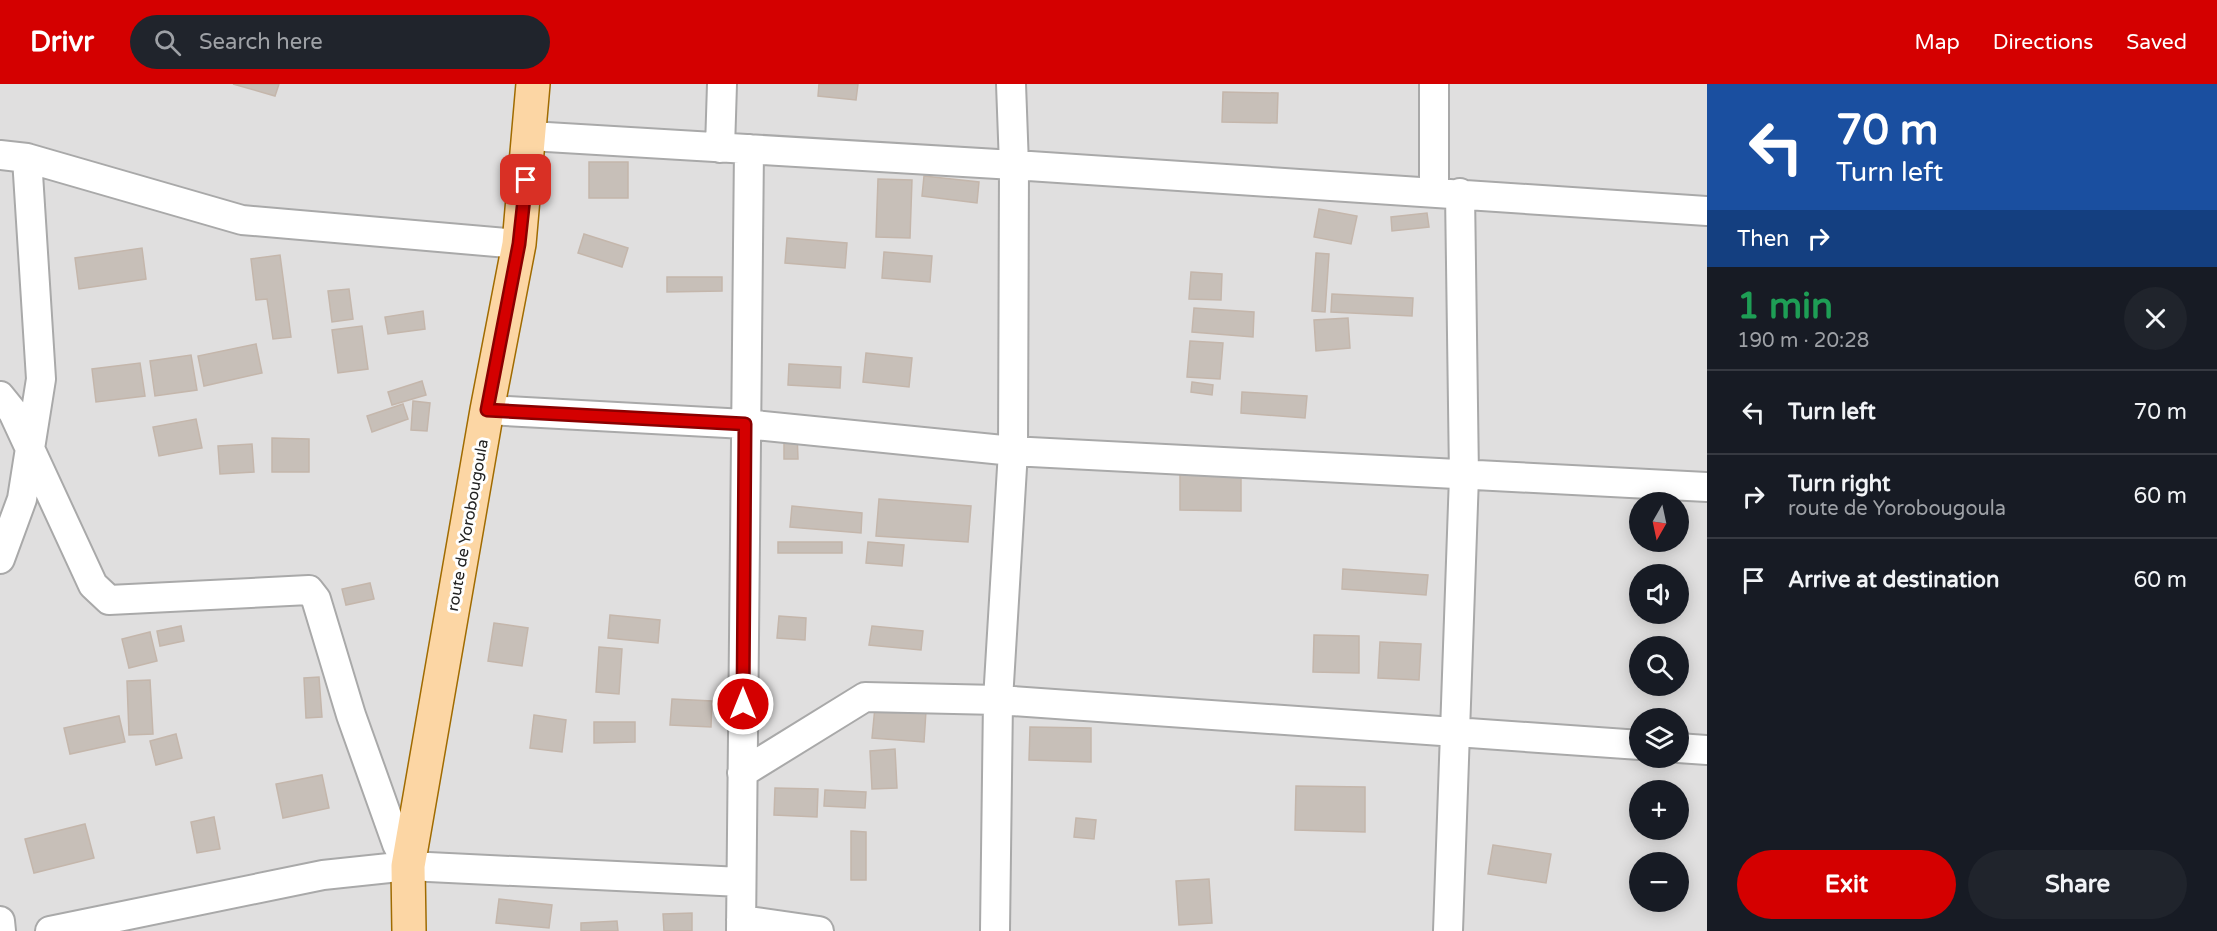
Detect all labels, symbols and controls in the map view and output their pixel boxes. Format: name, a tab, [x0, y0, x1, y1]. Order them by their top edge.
search box	[130, 15, 550, 69]
text: Drivr	[30, 25, 94, 59]
icon: search	[151, 26, 184, 59]
text: Search here	[199, 29, 323, 55]
text: Map	[1914, 30, 1960, 55]
text: Directions	[1993, 30, 2093, 55]
text: Saved	[2126, 30, 2187, 55]
text: 70 m	[1836, 105, 1938, 156]
icon: left	[1737, 108, 1815, 186]
pin	[500, 154, 551, 205]
text: Turn left	[1836, 156, 1943, 189]
icon: arrive	[509, 163, 542, 196]
icon: right	[1802, 222, 1835, 255]
text: Then	[1737, 226, 1790, 252]
text: 1 min	[1737, 285, 1833, 328]
button: close	[2124, 287, 2187, 350]
text: 190 m · 20:28	[1737, 329, 1869, 353]
icon: left	[1737, 396, 1770, 429]
text: Turn left	[1788, 399, 1876, 425]
text: 70 m	[2133, 399, 2187, 425]
street label: route de Yorobougoula	[443, 438, 493, 613]
text: Turn right	[1788, 471, 1890, 497]
icon: right	[1737, 480, 1770, 513]
text: 60 m	[2133, 483, 2187, 509]
north arrow	[1629, 492, 1689, 552]
map controls	[1629, 492, 1689, 912]
text: route de Yorobougoula	[1788, 497, 2006, 521]
button: sound	[1629, 564, 1689, 624]
icon: arrive	[1737, 564, 1770, 597]
text: Arrive at destination	[1788, 567, 1999, 593]
text: 60 m	[2133, 567, 2187, 593]
button: search	[1629, 636, 1689, 696]
position arrow	[711, 672, 775, 736]
button: layers	[1629, 708, 1689, 768]
button: +	[1629, 780, 1689, 840]
button: Exit	[1737, 850, 1956, 919]
button: Share	[1968, 850, 2187, 919]
button: −	[1629, 852, 1689, 912]

